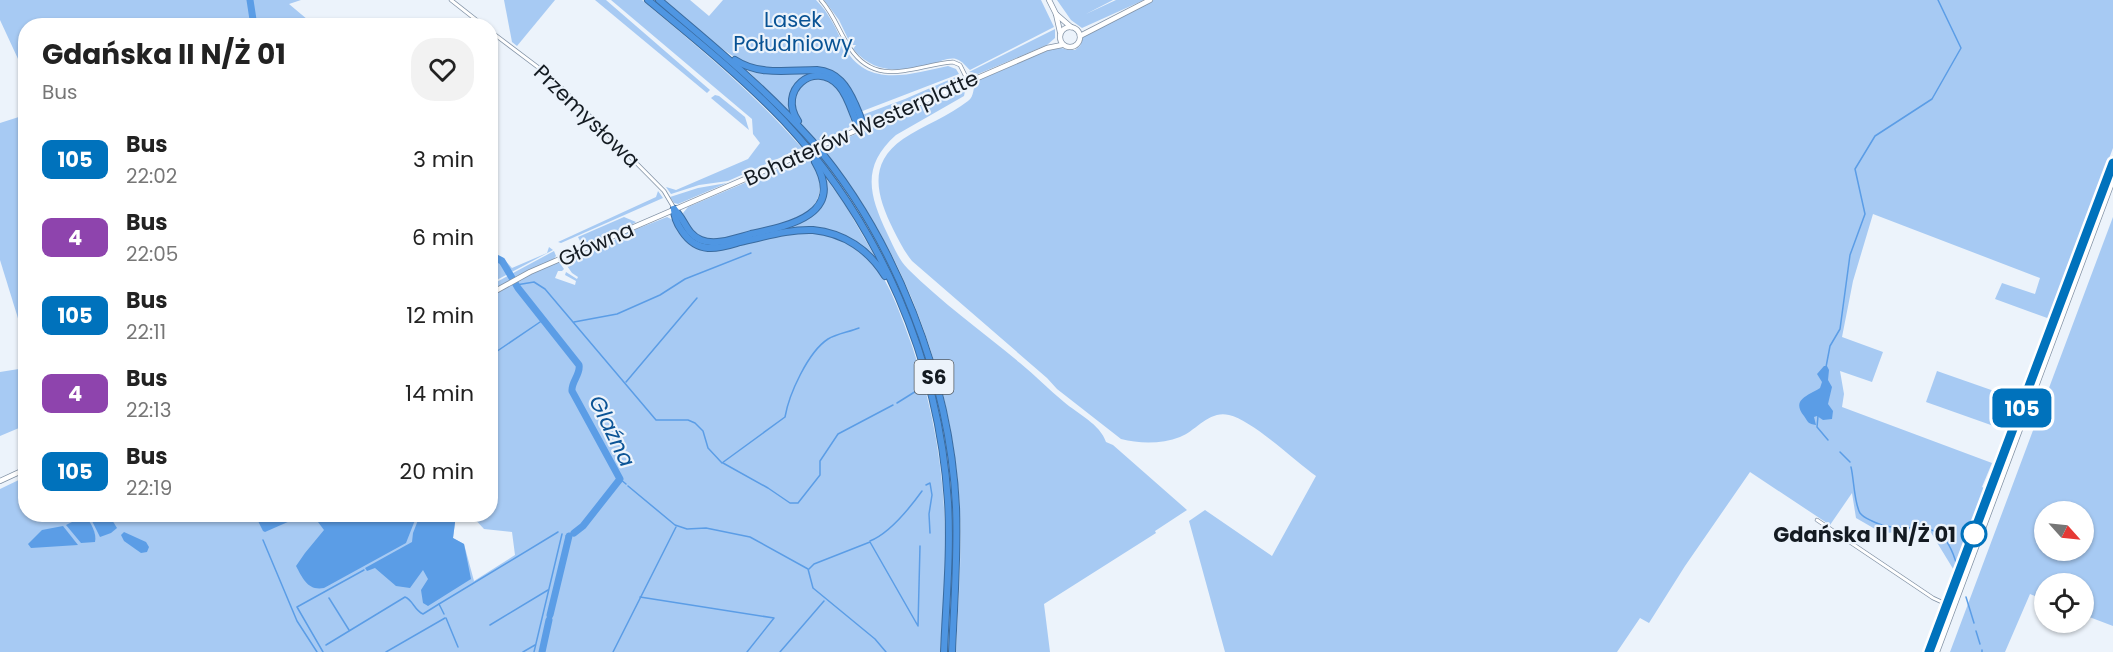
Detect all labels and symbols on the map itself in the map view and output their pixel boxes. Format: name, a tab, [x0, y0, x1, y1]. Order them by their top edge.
park label: Lasek Południowy	[733, 5, 853, 58]
street label: Przemysłowa	[528, 58, 646, 174]
street label: Bohaterów Westerplatte	[739, 63, 983, 193]
street label: Główna	[554, 215, 638, 273]
road number: S6	[914, 360, 954, 394]
line badge: 105	[1988, 388, 2056, 428]
water label: Glaźna	[581, 390, 643, 472]
north arrow	[2034, 501, 2094, 561]
place label: Gdańska II N/Ż 01	[1773, 520, 1956, 549]
marker: Gdańska II N/Ż 01	[1961, 521, 1987, 547]

